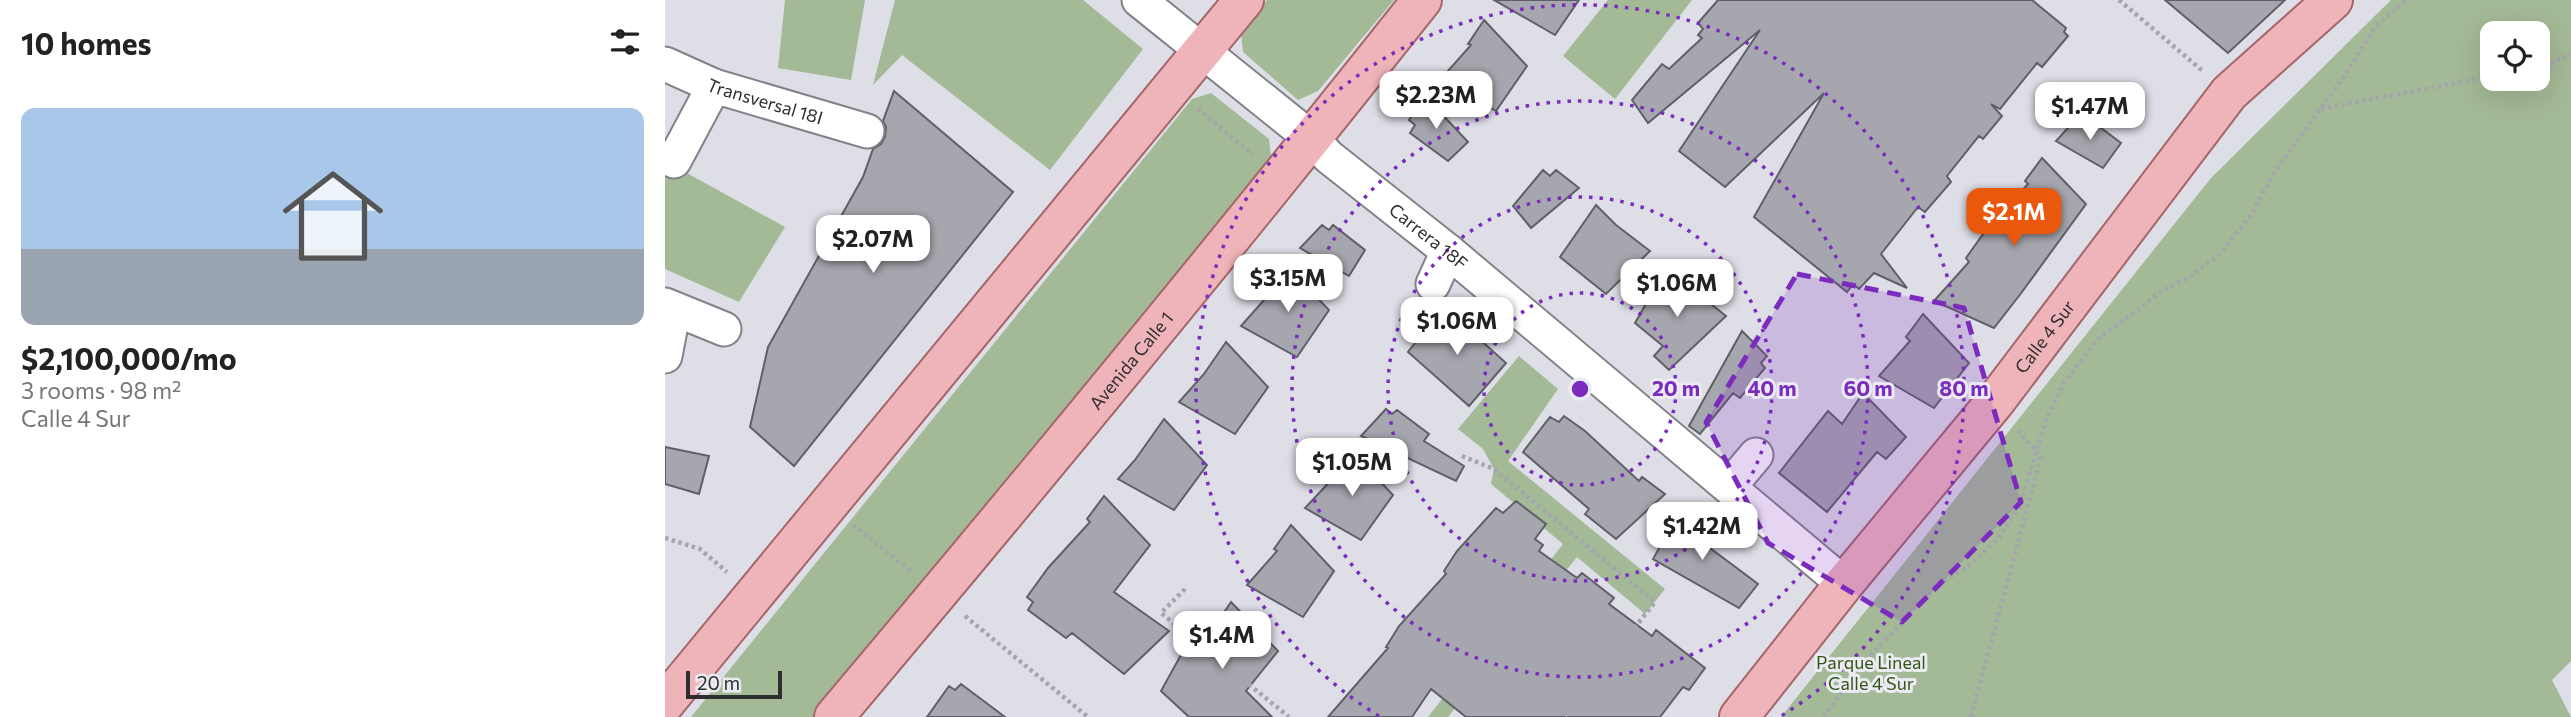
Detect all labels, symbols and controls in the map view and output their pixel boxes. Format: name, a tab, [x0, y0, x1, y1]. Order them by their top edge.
map controls	[2480, 21, 2550, 91]
button: locate	[2480, 21, 2550, 91]
icon: filters	[606, 23, 644, 61]
text: 10 homes	[21, 24, 151, 61]
pin: $2.23M	[1379, 72, 1493, 131]
street label: Transversal 18I	[704, 73, 826, 128]
text: $2.23M	[1395, 80, 1477, 108]
pin: $1.47M	[2033, 82, 2147, 142]
text: $1.47M	[2051, 91, 2129, 119]
icon: home	[270, 153, 396, 279]
pin: $2.1M	[1965, 188, 2063, 248]
text: $2.1M	[1982, 197, 2046, 225]
street label: Carrera 18F	[1385, 198, 1473, 274]
pin: $2.07M	[816, 216, 930, 275]
text: $2.07M	[832, 224, 914, 252]
pin: $3.15M	[1231, 254, 1345, 314]
pin: $1.06M	[1620, 260, 1734, 319]
text: $3.15M	[1250, 263, 1326, 291]
text: $1.06M	[1636, 268, 1718, 296]
street label: Calle 4 Sur	[2010, 296, 2079, 377]
pin: $1.06M	[1400, 298, 1514, 357]
text: $1.06M	[1416, 306, 1498, 334]
street label: Avenida Calle 1	[1084, 307, 1177, 414]
text: $2,100,000/mo	[21, 339, 237, 376]
text: 20 m	[1652, 375, 1700, 400]
text: 40 m	[1747, 375, 1797, 400]
text: 60 m	[1843, 375, 1893, 400]
text: 80 m	[1939, 375, 1989, 400]
text: 3 rooms · 98 m²	[21, 376, 181, 404]
centre of rings	[1568, 377, 1592, 401]
text: Calle 4 Sur	[21, 404, 131, 432]
pin: $1.05M	[1295, 438, 1409, 498]
text: $1.05M	[1312, 447, 1392, 475]
pin: $1.42M	[1645, 503, 1759, 562]
text: $1.42M	[1663, 511, 1741, 539]
pin: $1.4M	[1173, 612, 1271, 671]
text: $1.4M	[1189, 620, 1255, 648]
park label: Parque Lineal Calle 4 Sur	[1816, 651, 1926, 694]
scale bar	[686, 668, 782, 700]
text: 20 m	[697, 671, 740, 694]

